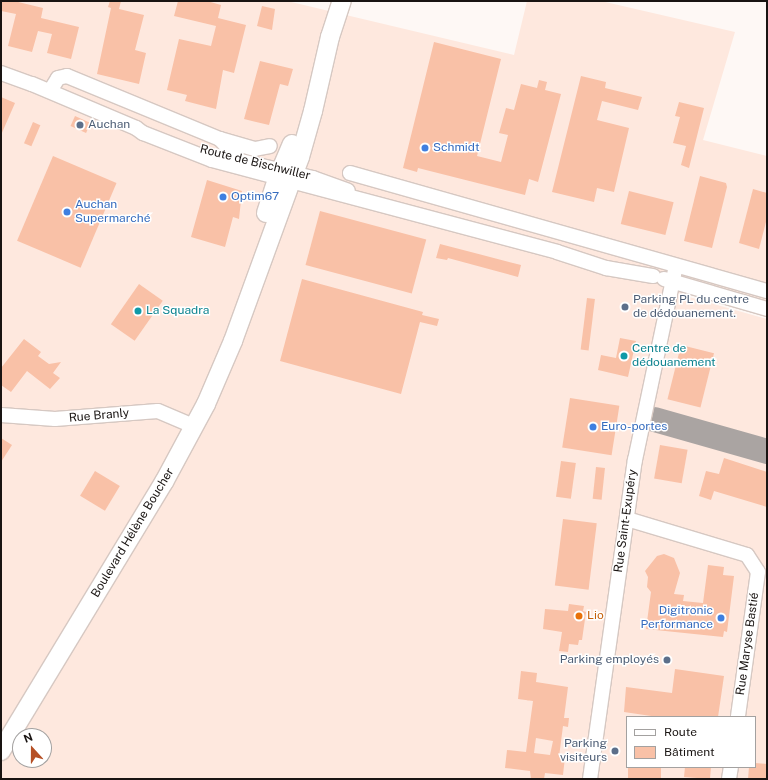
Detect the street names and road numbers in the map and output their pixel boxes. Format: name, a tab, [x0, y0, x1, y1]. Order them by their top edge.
street label: Route de Bischwiller	[198, 142, 312, 184]
street label: Rue Branly	[68, 406, 130, 426]
street label: Boulevard Hélène Boucher	[89, 466, 177, 600]
street label: Rue Saint-Exupéry	[612, 468, 640, 574]
street label: Rue Maryse Bastié	[734, 592, 762, 696]

